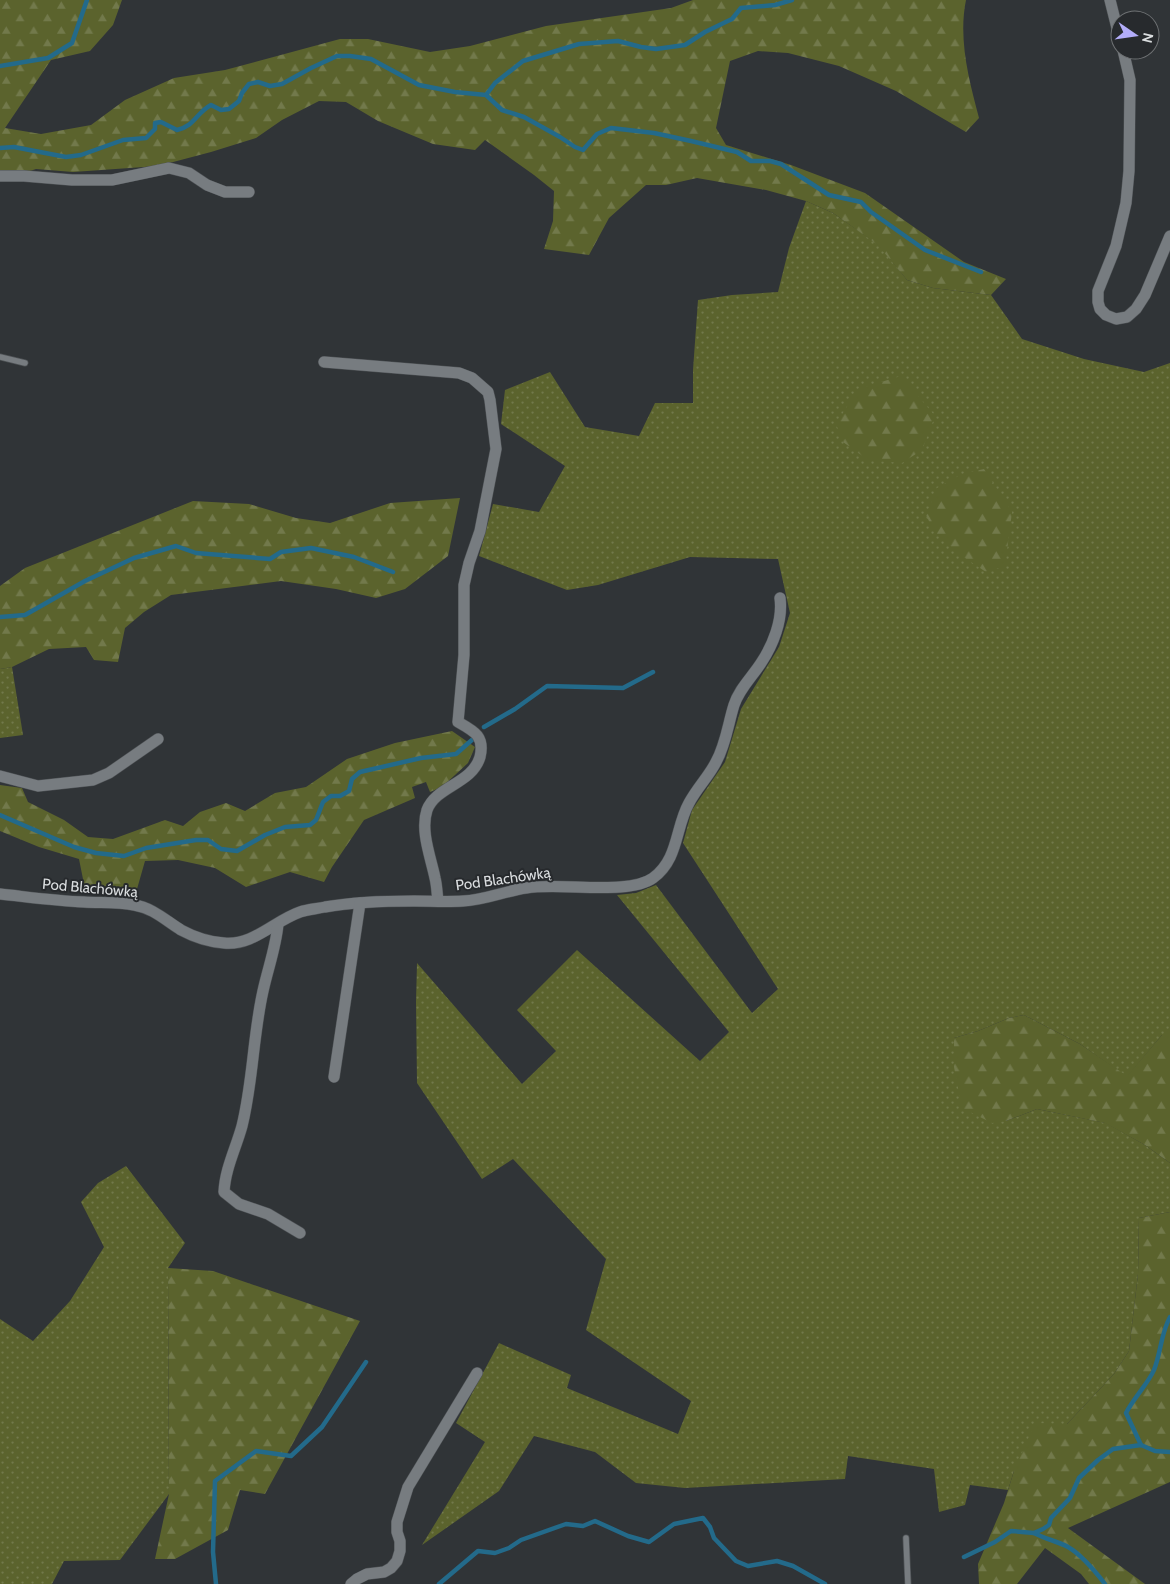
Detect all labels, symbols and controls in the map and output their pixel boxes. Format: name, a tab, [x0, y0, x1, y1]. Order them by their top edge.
north arrow	[1110, 10, 1160, 60]
text: N	[1138, 31, 1158, 45]
street label: Pod Blachówką	[454, 863, 552, 895]
street label: Pod Blachówką	[41, 875, 139, 901]

